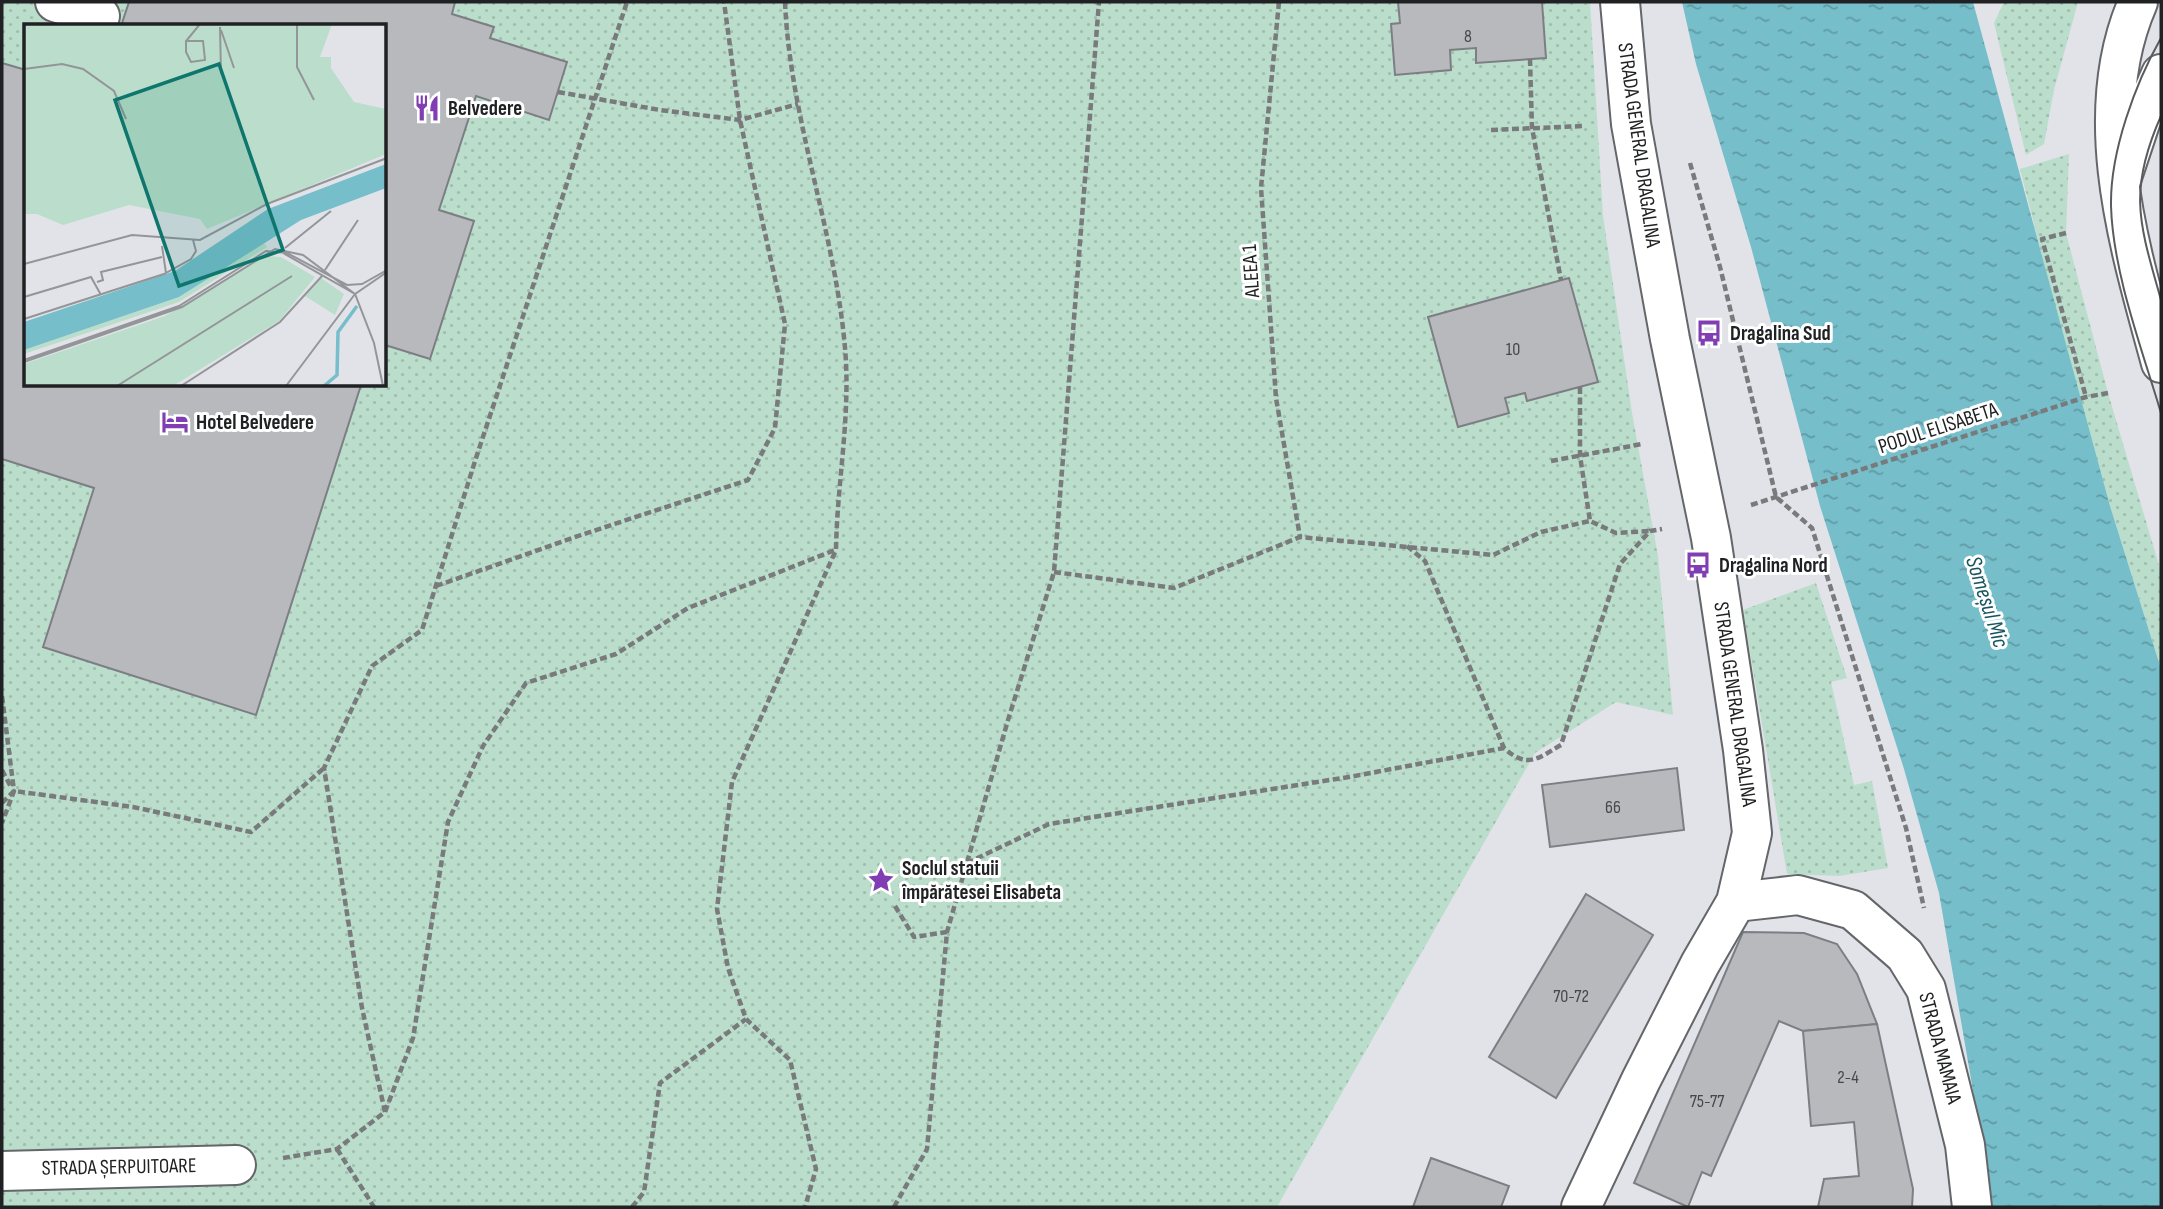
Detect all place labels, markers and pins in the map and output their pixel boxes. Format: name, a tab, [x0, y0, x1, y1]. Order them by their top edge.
restaurant icon: Belvedere	[412, 93, 442, 123]
place label: Belvedere	[448, 96, 522, 121]
bus stop icon: Dragalina Sud	[1694, 318, 1724, 348]
place label: Dragalina Sud	[1730, 321, 1831, 346]
hotel icon: Hotel Belvedere	[160, 407, 190, 437]
place label: Hotel Belvedere	[196, 410, 314, 435]
bus stop icon: Dragalina Nord	[1683, 550, 1713, 580]
place label: Dragalina Nord	[1719, 553, 1828, 578]
place label: Soclul statuii împărătesei Elisabeta	[901, 856, 1061, 905]
place icon: Soclul statuii împărătesei Elisabeta	[866, 865, 896, 895]

